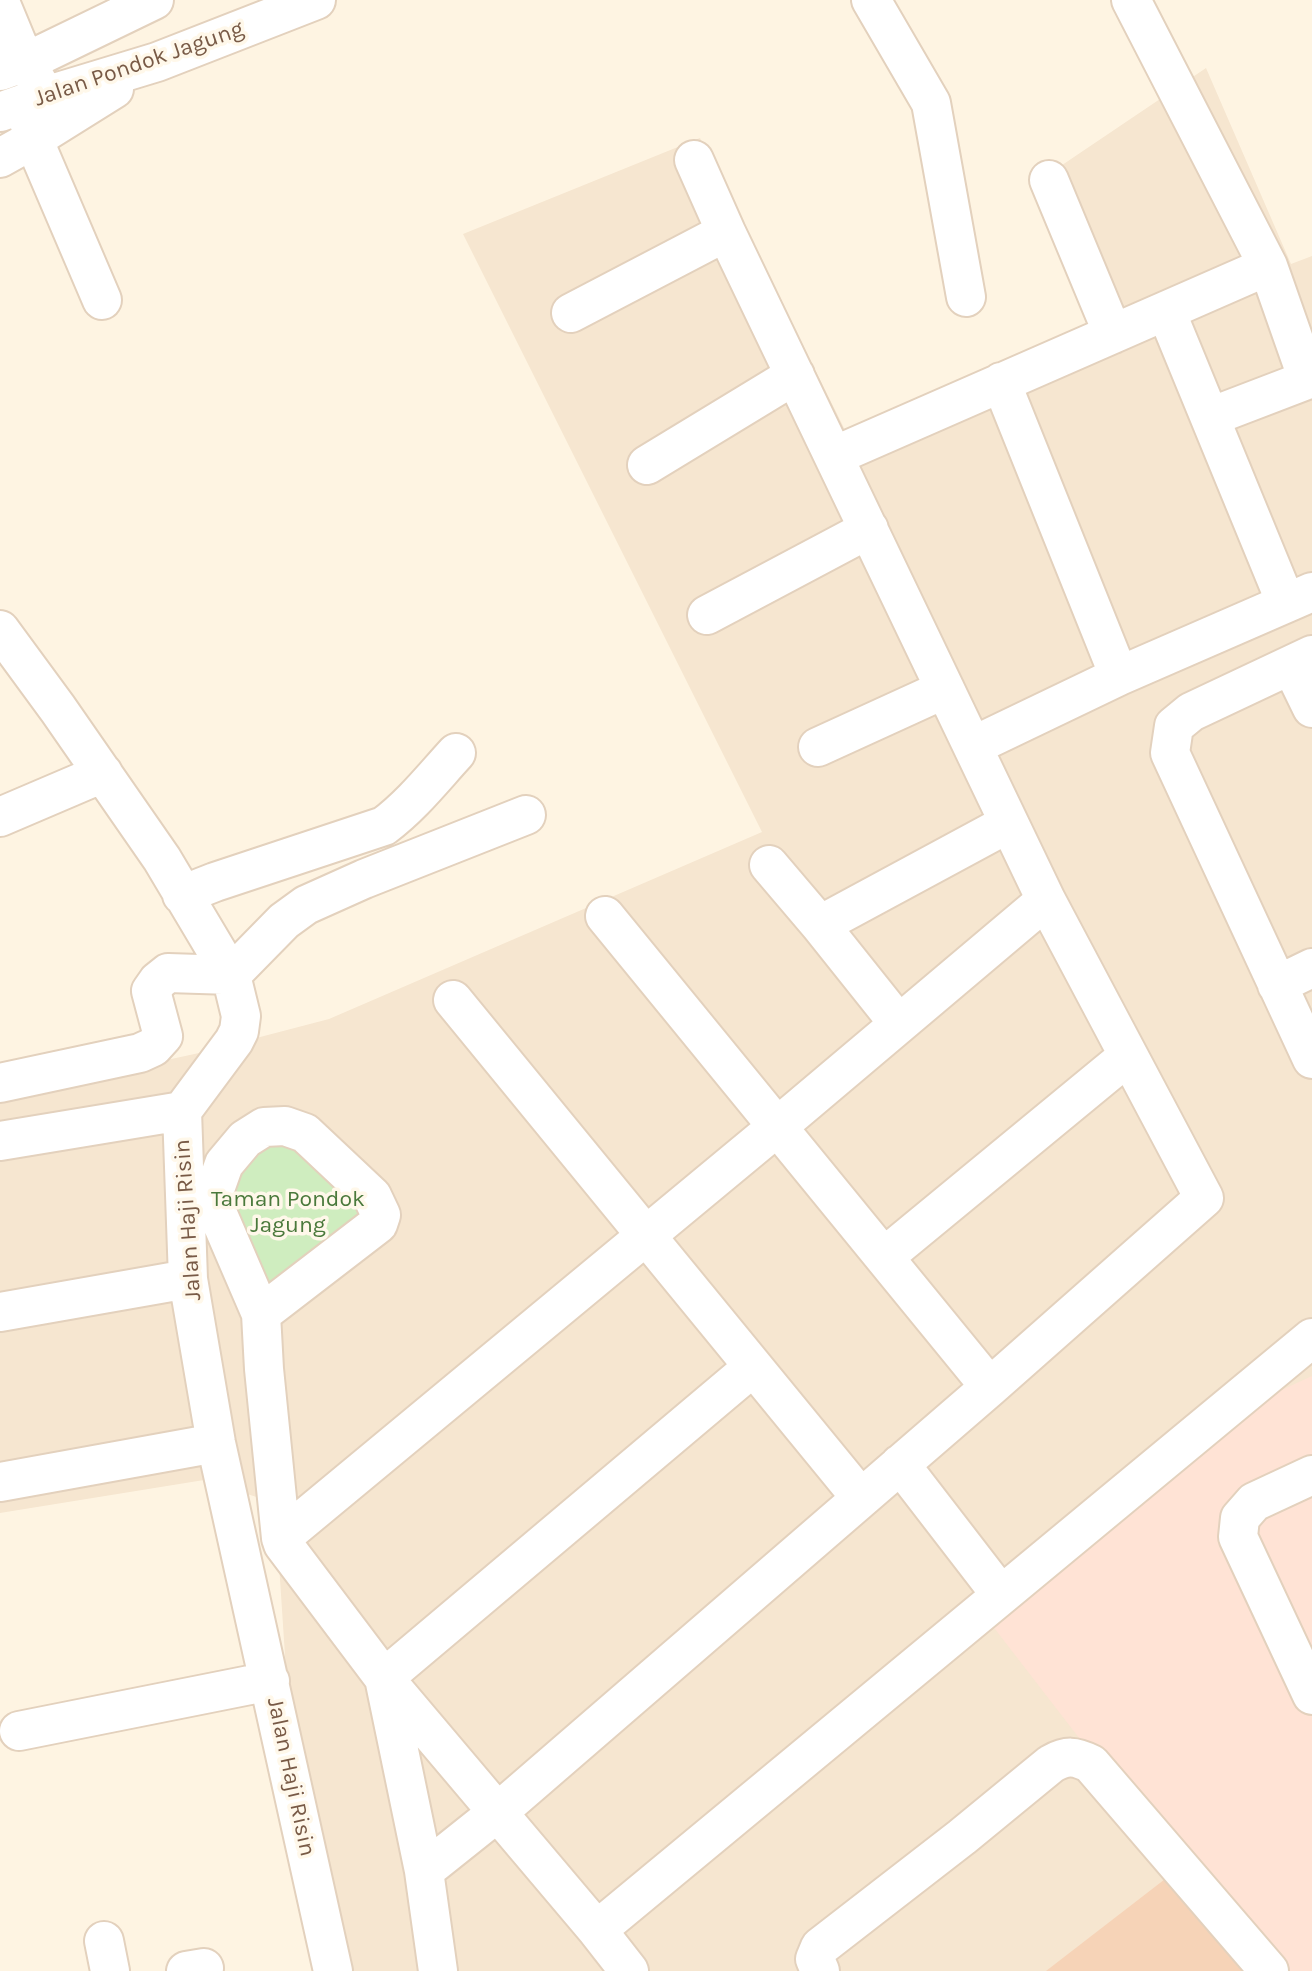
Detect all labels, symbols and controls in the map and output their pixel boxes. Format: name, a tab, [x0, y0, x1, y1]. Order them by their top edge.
street label: Jalan Pondok Jagung	[31, 15, 247, 113]
street label: Jalan Haji Risin	[169, 1138, 207, 1302]
park label: Taman Pondok Jagung	[211, 1185, 365, 1239]
street label: Jalan Haji Risin	[261, 1695, 321, 1859]

